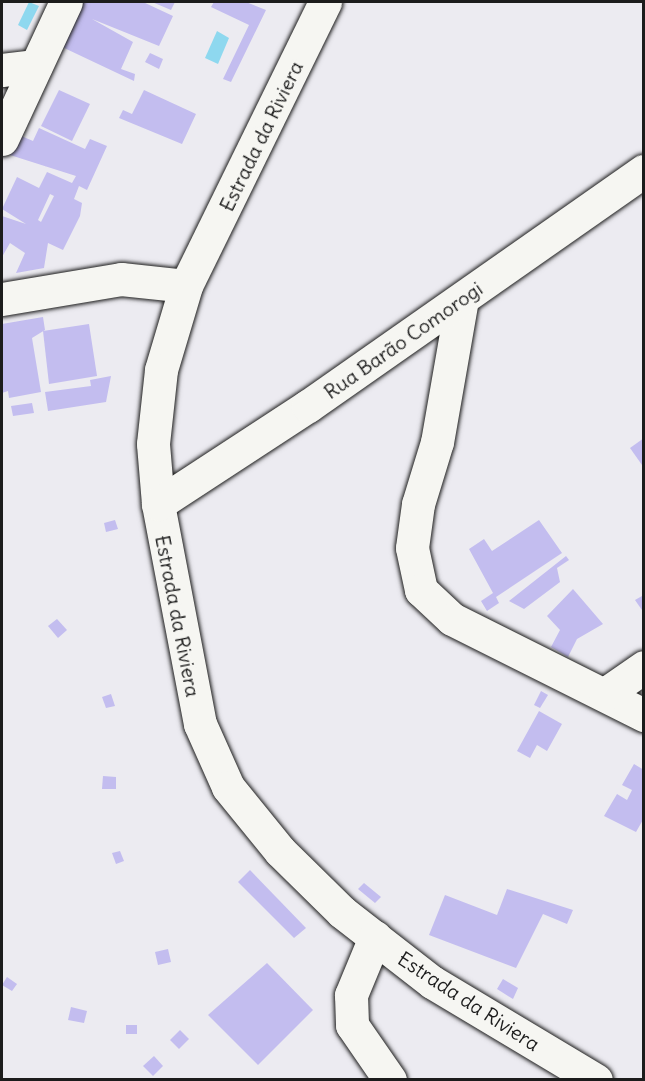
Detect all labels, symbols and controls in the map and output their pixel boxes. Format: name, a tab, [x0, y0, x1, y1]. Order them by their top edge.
street label: Estrada da Riviera	[214, 57, 308, 215]
street label: Rua Barão Comorogi	[319, 276, 487, 404]
street label: Estrada da Riviera	[151, 533, 205, 699]
street label: Estrada da Riviera	[394, 946, 544, 1056]

